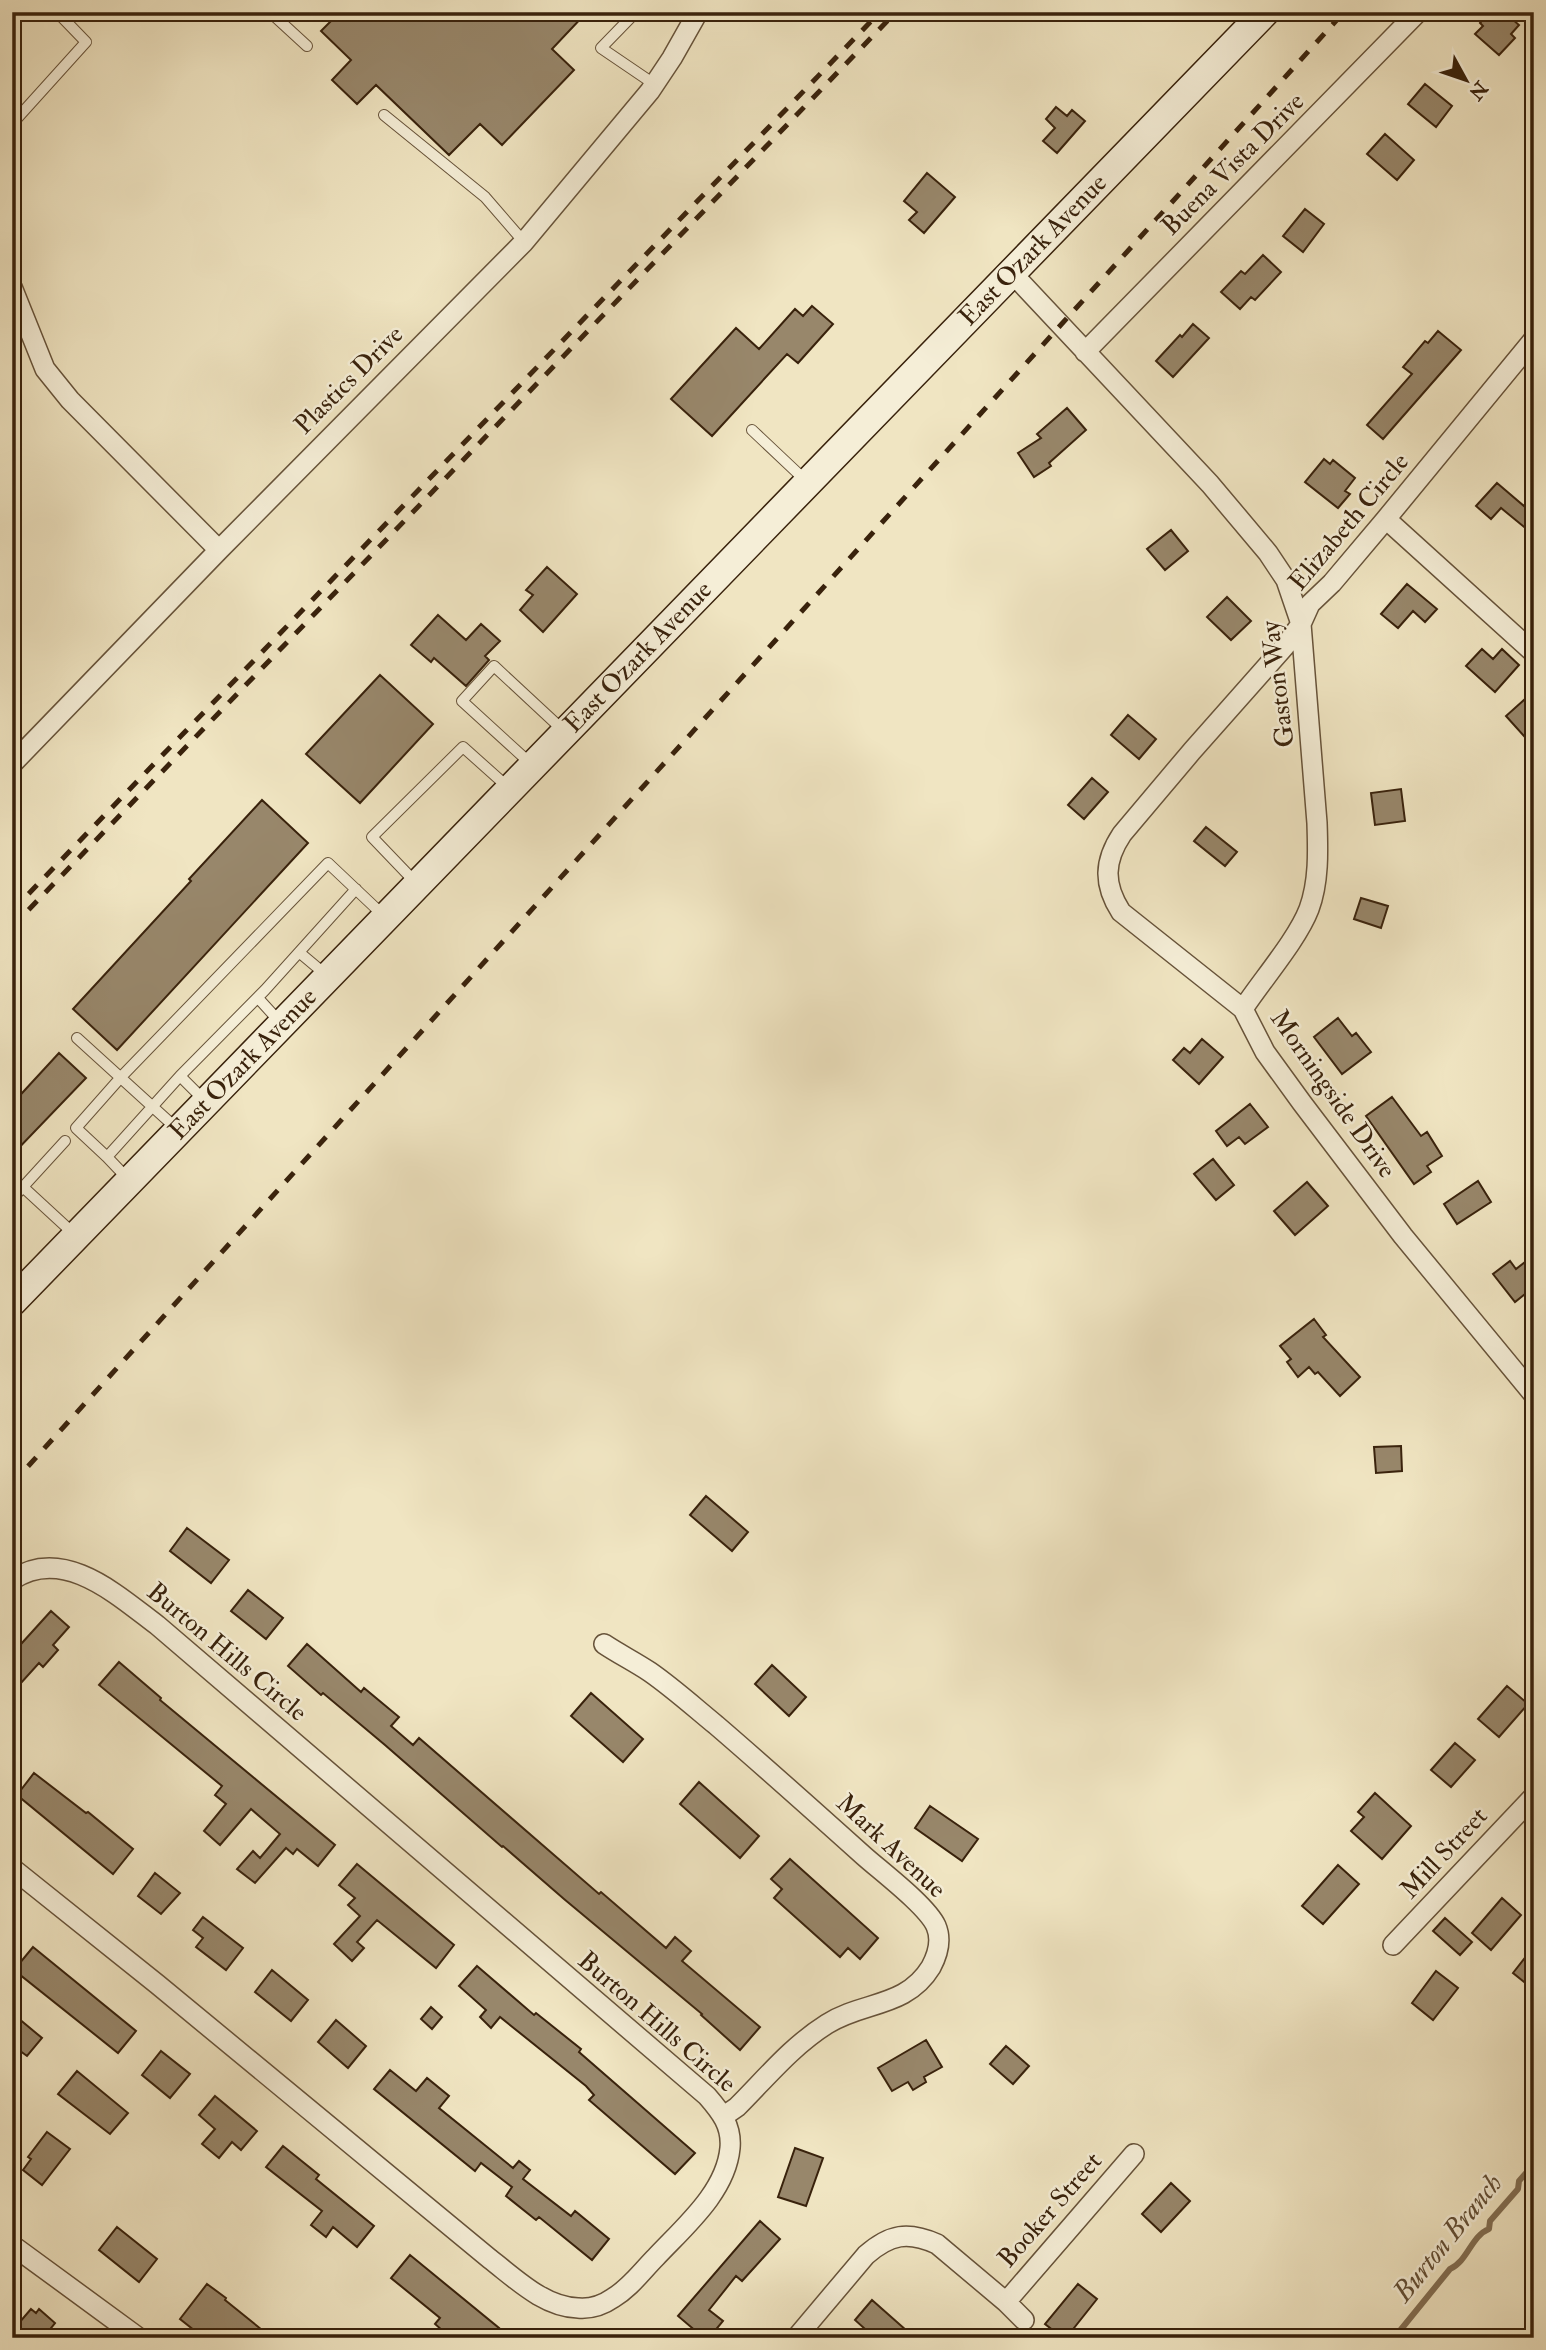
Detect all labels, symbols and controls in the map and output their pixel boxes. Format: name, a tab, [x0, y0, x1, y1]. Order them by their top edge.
north arrow	[1430, 46, 1500, 116]
text: N	[1463, 75, 1494, 105]
street label: Buena Vista Drive	[1155, 86, 1311, 242]
street label: East Ozark Avenue	[952, 167, 1114, 333]
street label: Plastics Drive	[288, 319, 410, 441]
street label: Elizabeth Circle	[1282, 447, 1416, 597]
street label: East Ozark Avenue	[557, 574, 719, 740]
street label: Gaston Way	[1254, 618, 1302, 749]
street label: East Ozark Avenue	[162, 981, 324, 1147]
street label: Morningside Drive	[1263, 1004, 1403, 1184]
street label: Burton Hills Circle	[140, 1576, 314, 1728]
street label: Mark Avenue	[829, 1787, 953, 1905]
street label: Mill Street	[1394, 1801, 1494, 1905]
street label: Burton Hills Circle	[571, 1945, 743, 2099]
street label: Booker Street	[991, 2146, 1109, 2274]
water label: Burton Branch	[1384, 2167, 1510, 2311]

